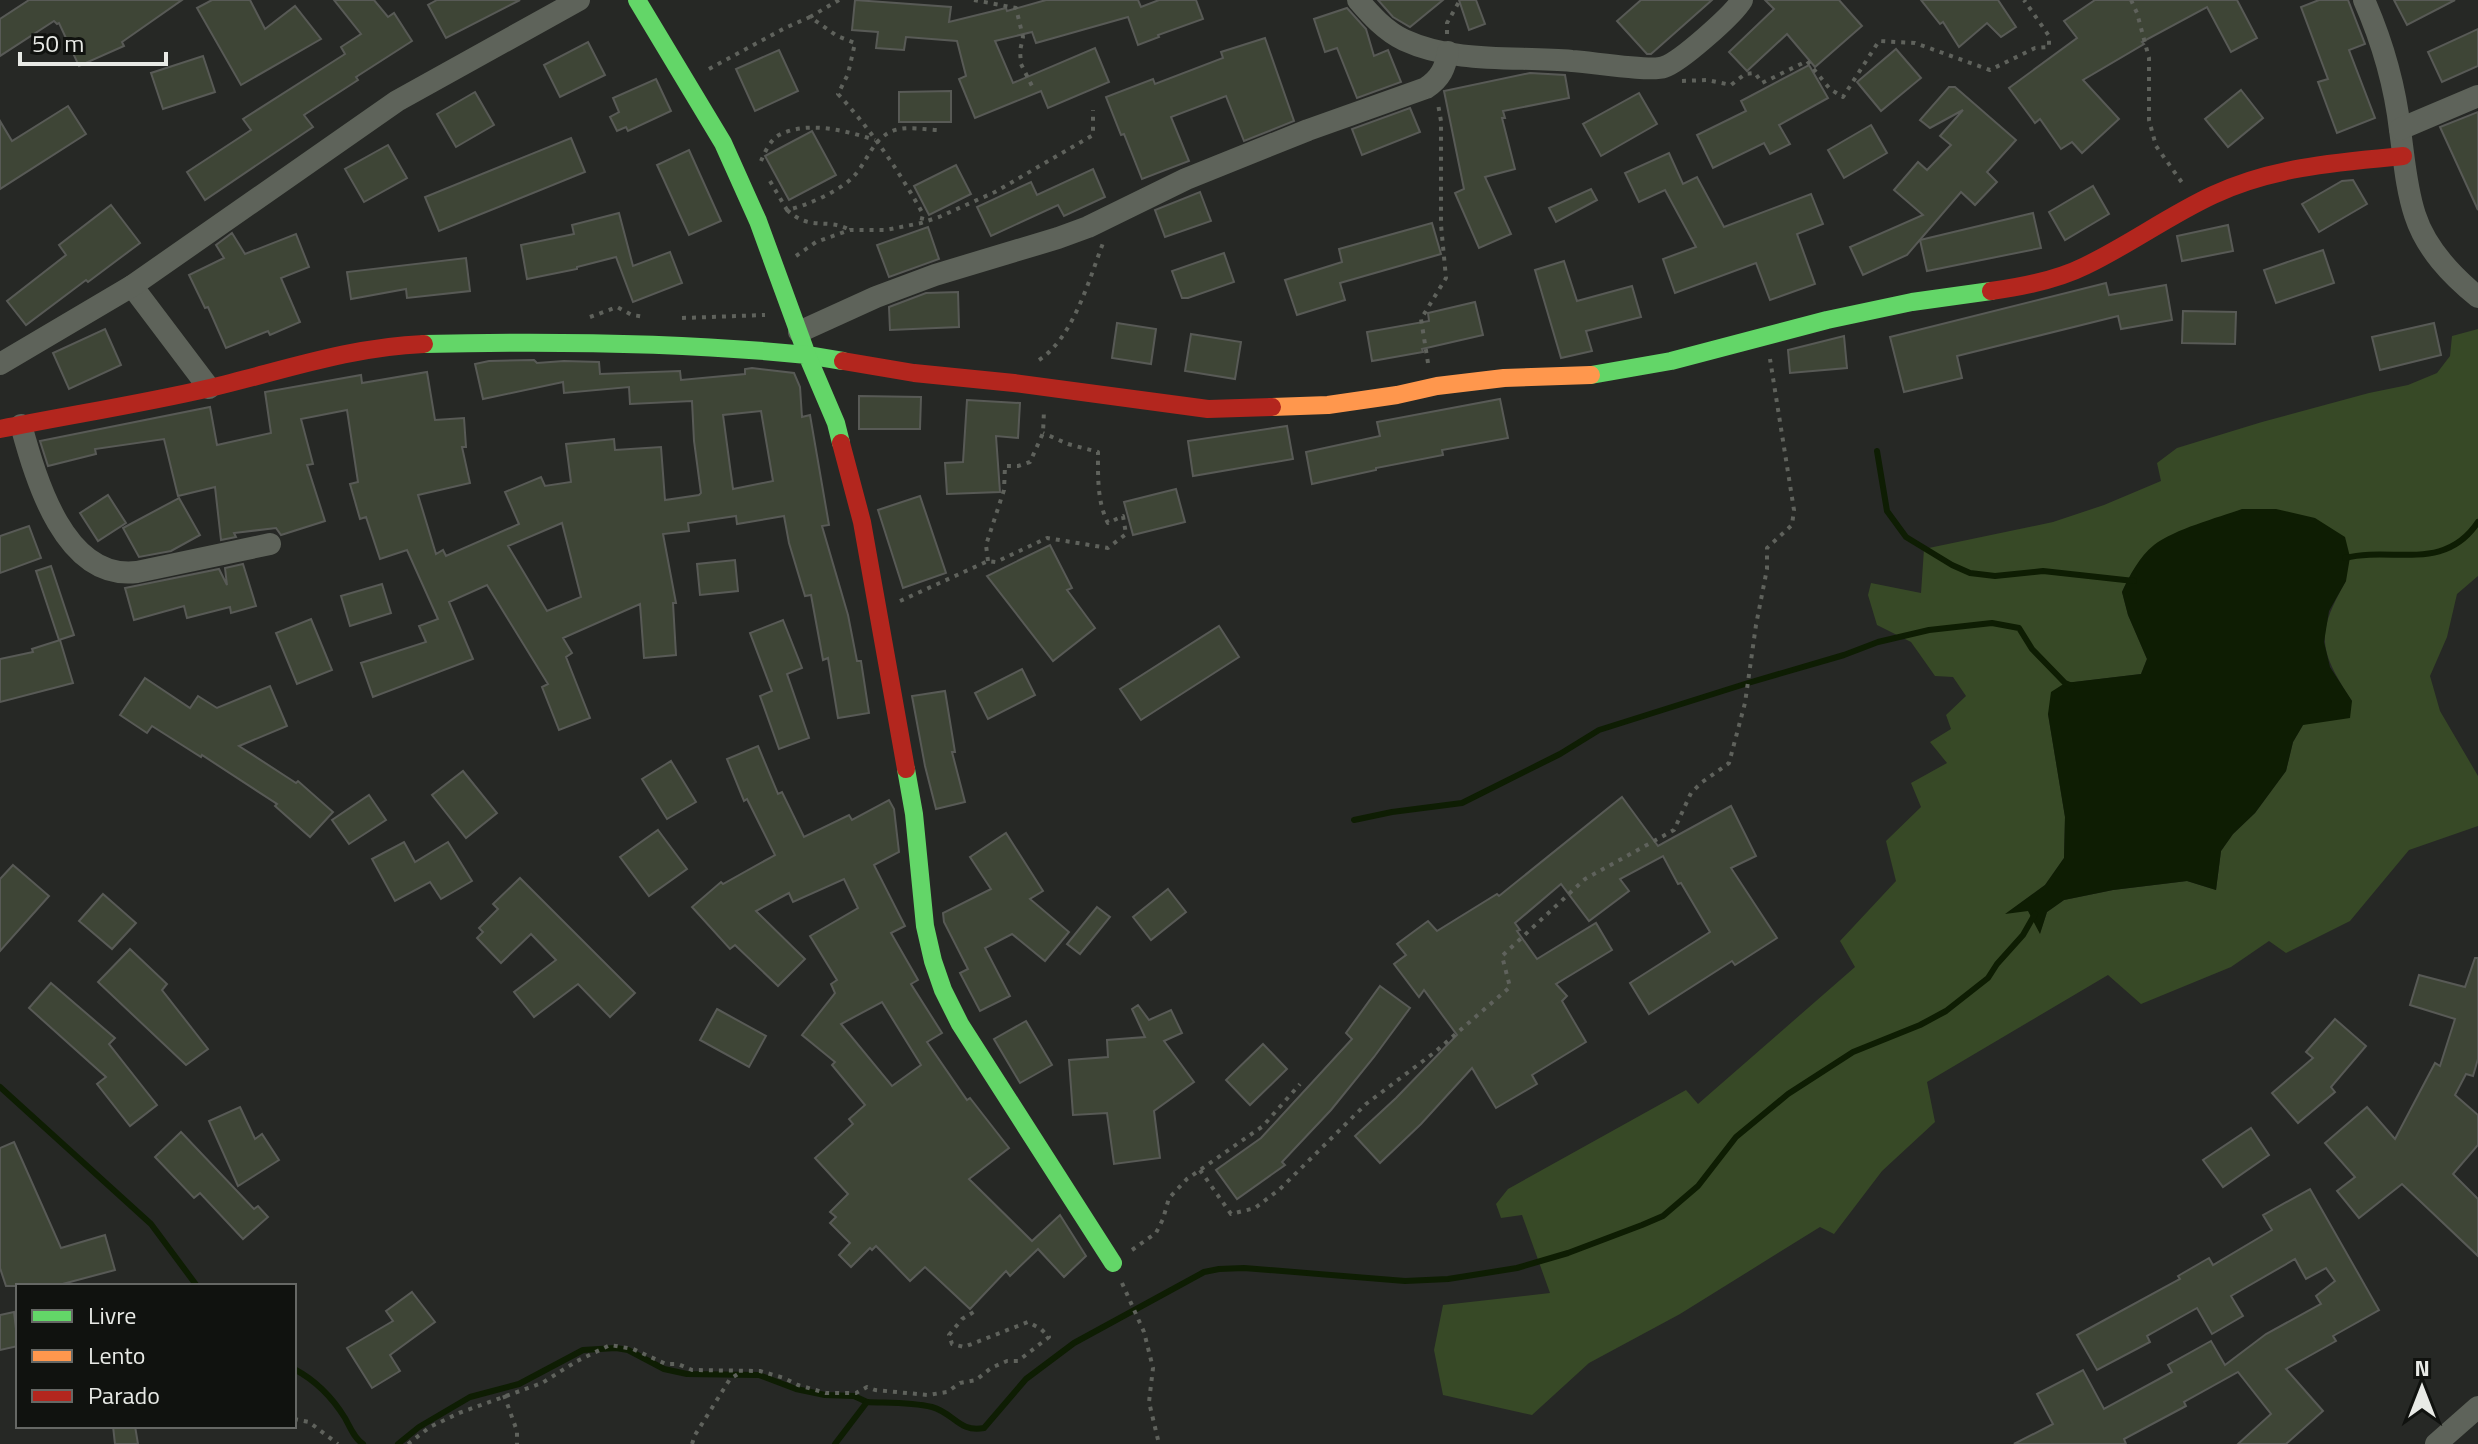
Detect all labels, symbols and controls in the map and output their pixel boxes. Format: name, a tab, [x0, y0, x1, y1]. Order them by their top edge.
scale bar	[20, 16, 166, 66]
text: 50 m	[32, 25, 84, 61]
legend	[16, 1284, 296, 1428]
text: Livre	[88, 1297, 136, 1333]
text: Lento	[88, 1337, 145, 1373]
north arrow	[2382, 1348, 2462, 1428]
text: N	[2414, 1351, 2430, 1385]
text: Parado	[88, 1377, 160, 1413]

